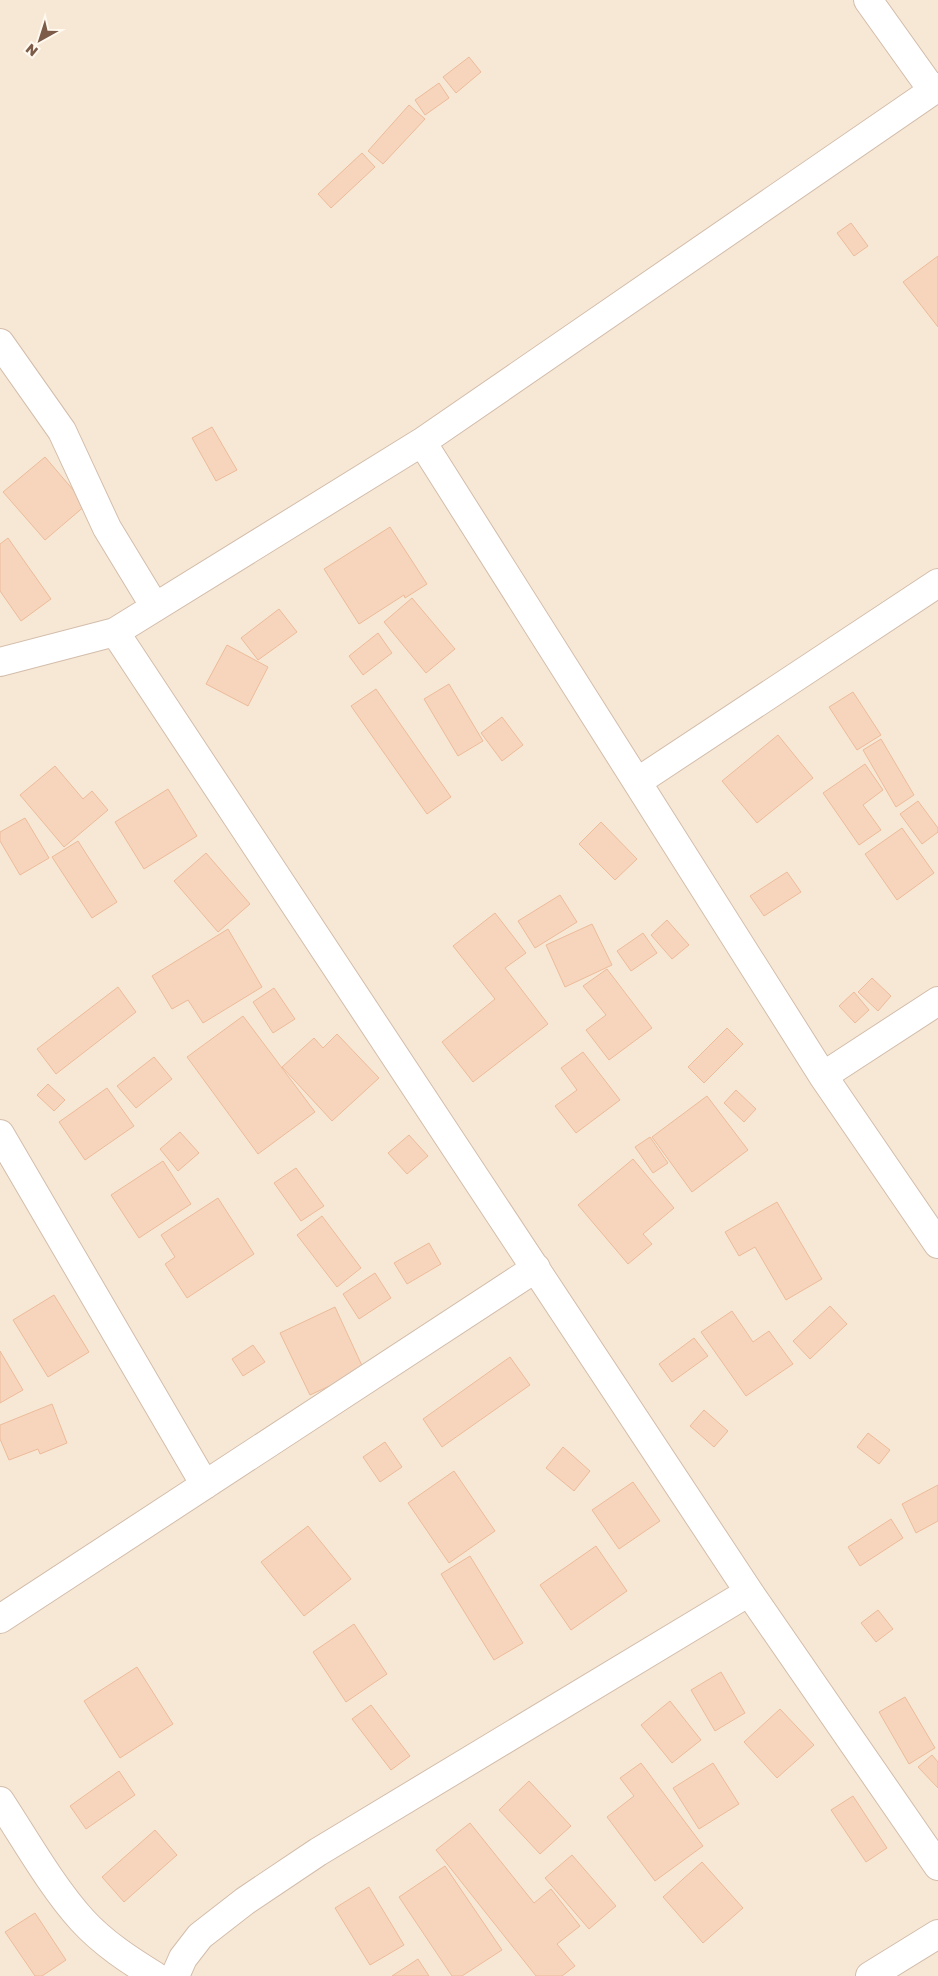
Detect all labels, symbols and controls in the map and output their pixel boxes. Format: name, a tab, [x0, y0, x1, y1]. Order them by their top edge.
north arrow	[15, 15, 65, 65]
text: N	[22, 41, 41, 60]

